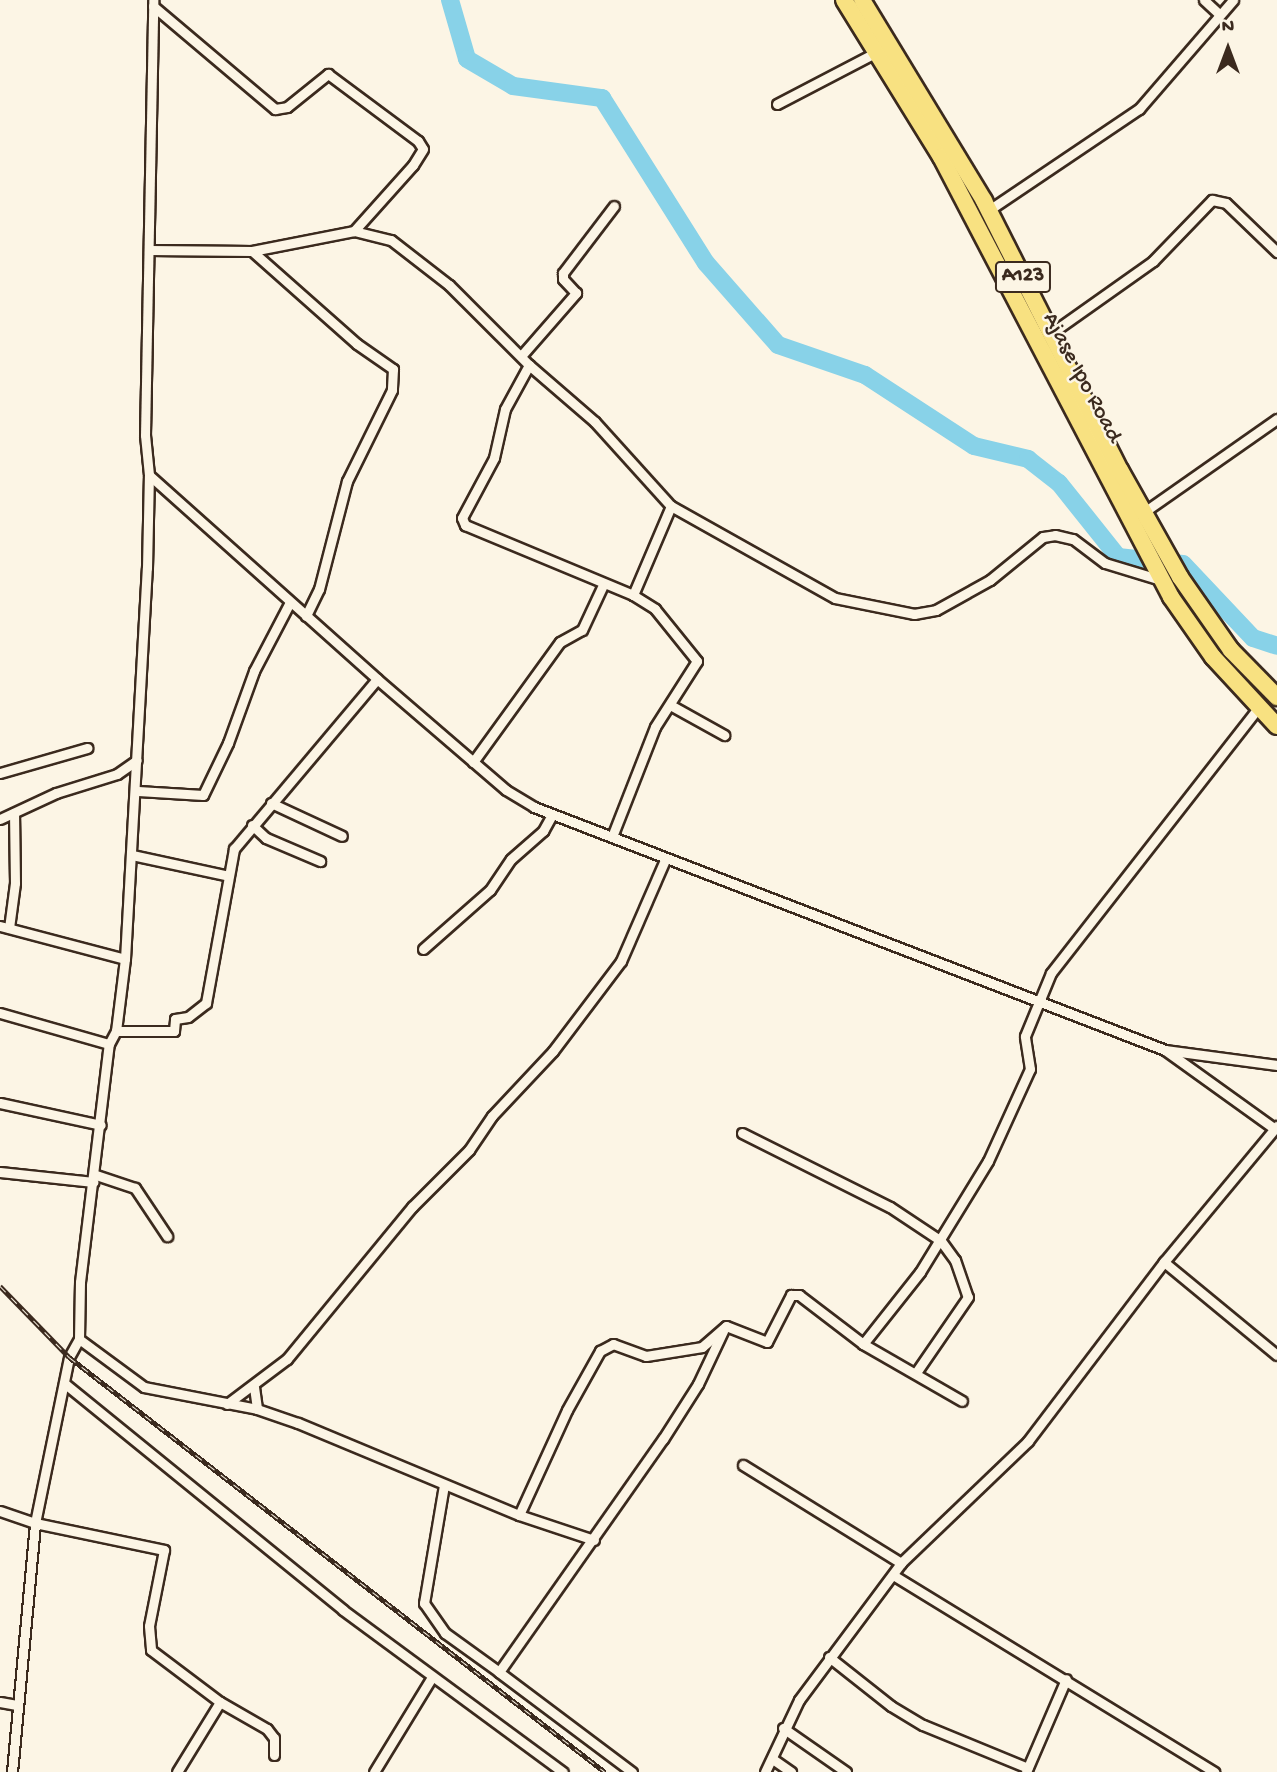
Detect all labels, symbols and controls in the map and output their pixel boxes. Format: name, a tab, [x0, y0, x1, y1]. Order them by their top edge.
north arrow	[1193, 14, 1263, 84]
text: N	[1222, 16, 1234, 39]
road number: A123	[993, 260, 1053, 294]
street label: Ajase Ipo Road	[1035, 308, 1127, 448]

